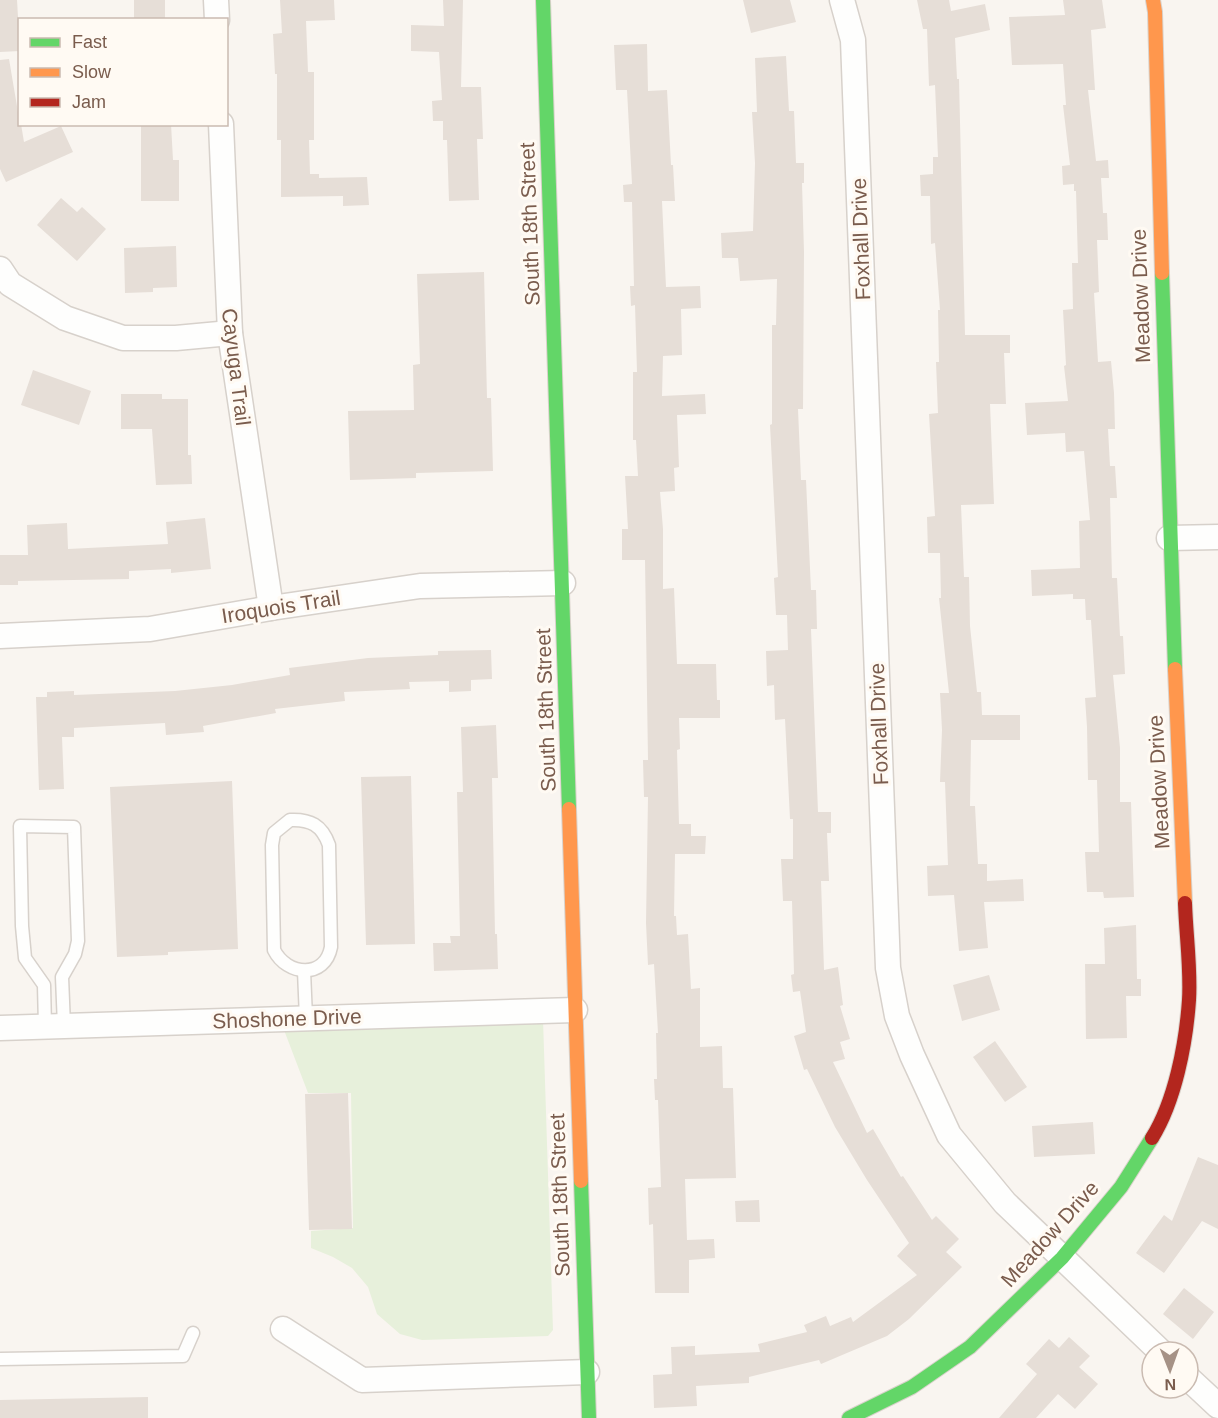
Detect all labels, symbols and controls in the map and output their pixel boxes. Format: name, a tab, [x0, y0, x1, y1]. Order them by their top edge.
legend	[18, 18, 228, 126]
text: Fast	[72, 32, 107, 52]
text: Slow	[72, 62, 112, 82]
text: Jam	[72, 92, 106, 112]
street label: South 18th Street	[515, 142, 544, 306]
street label: Foxhall Drive	[847, 177, 874, 301]
street label: Meadow Drive	[1127, 229, 1154, 363]
street label: Cayuga Trail	[218, 307, 255, 427]
street label: Iroquois Trail	[220, 586, 342, 627]
street label: South 18th Street	[531, 628, 560, 792]
street label: Foxhall Drive	[865, 662, 892, 786]
street label: Meadow Drive	[1144, 714, 1173, 850]
street label: Shoshone Drive	[212, 1004, 362, 1033]
street label: South 18th Street	[545, 1113, 574, 1277]
street label: Meadow Drive	[996, 1176, 1103, 1291]
north arrow	[1140, 1340, 1200, 1400]
text: N	[1164, 1376, 1176, 1393]

